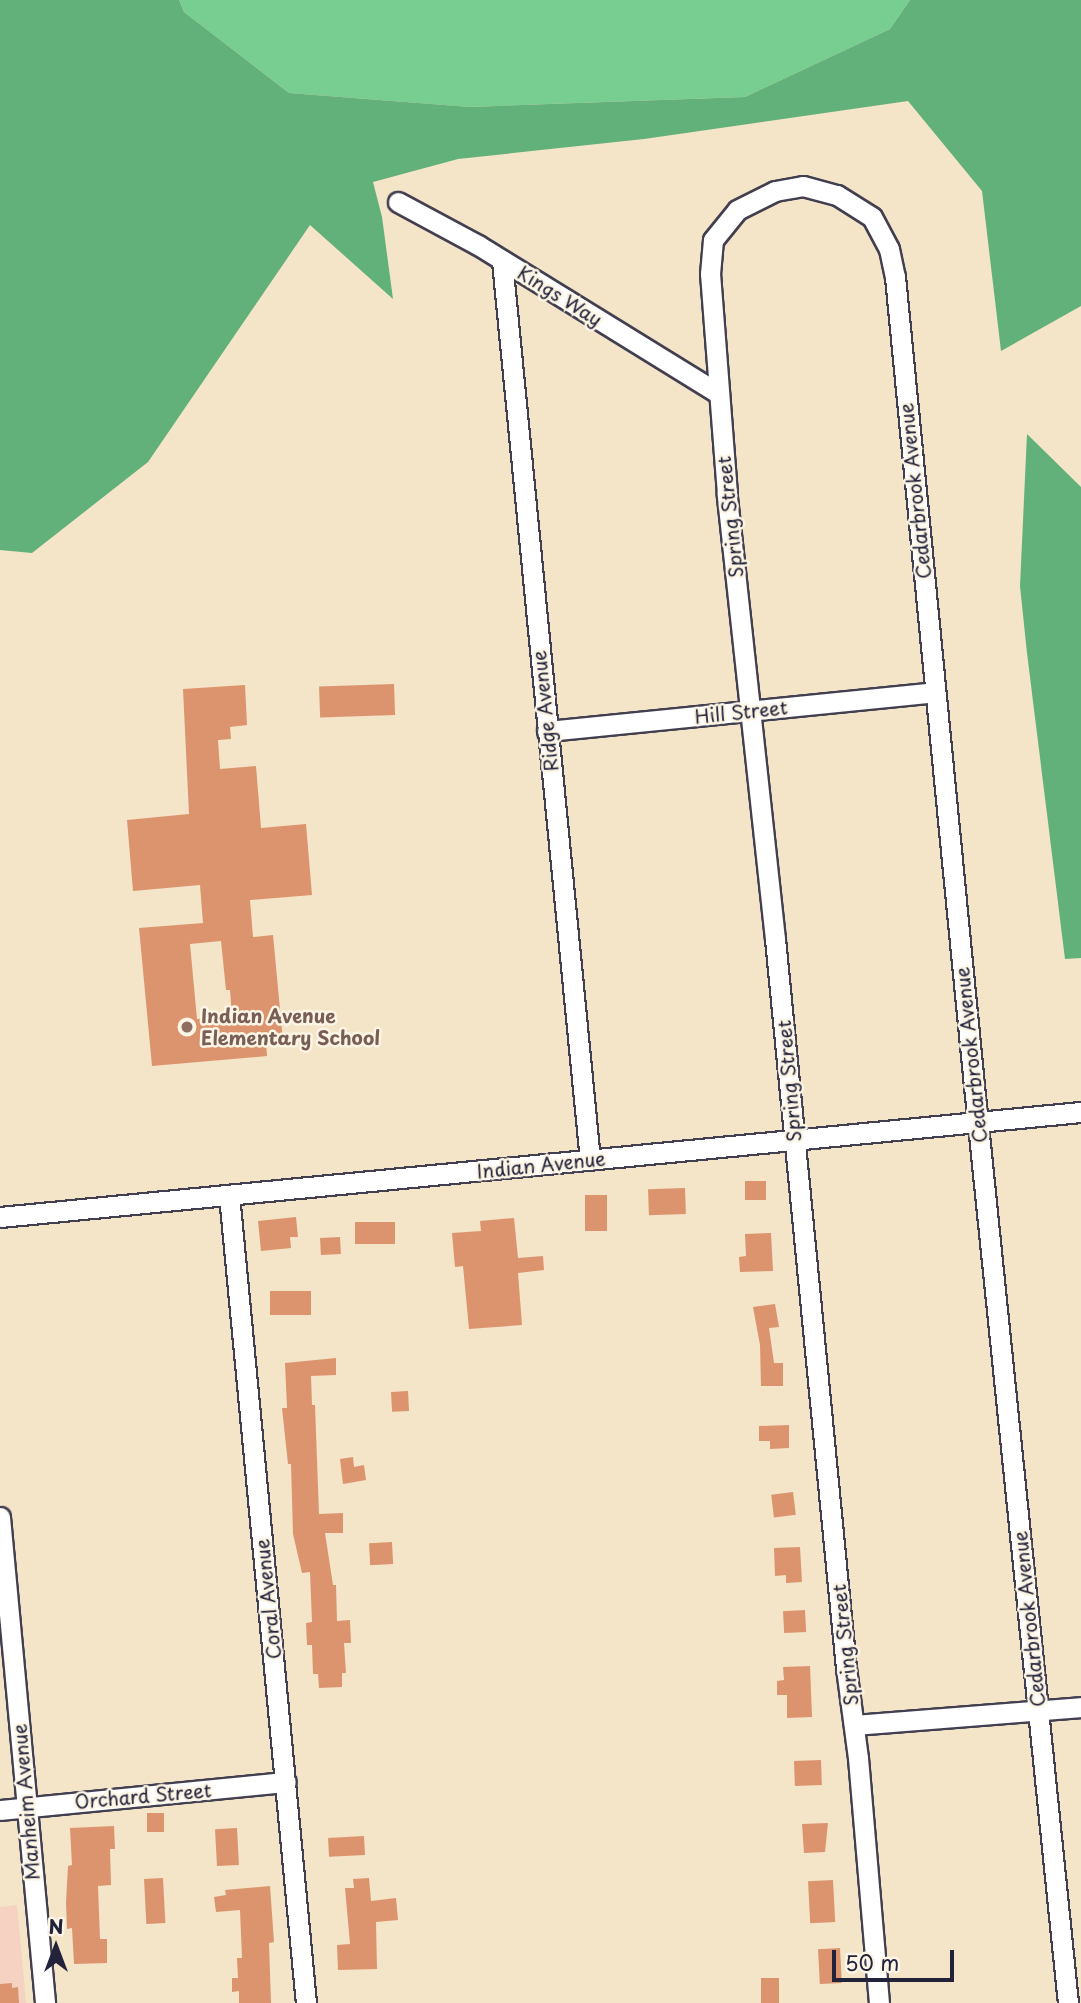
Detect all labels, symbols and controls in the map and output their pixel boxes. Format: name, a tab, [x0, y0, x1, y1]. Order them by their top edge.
street label: Kings Way	[514, 261, 606, 331]
street label: Cedarbrook Avenue	[894, 401, 936, 581]
street label: Spring Street	[712, 455, 748, 579]
street label: Ridge Avenue	[527, 649, 563, 773]
street label: Hill Street	[693, 696, 789, 728]
street label: Cedarbrook Avenue	[950, 965, 992, 1145]
place label: Indian Avenue Elementary School	[201, 1005, 380, 1049]
marker: Indian Avenue Elementary School	[179, 1019, 195, 1035]
street label: Spring Street	[772, 1019, 806, 1143]
street label: Indian Avenue	[476, 1147, 606, 1183]
street label: Cedarbrook Avenue	[1008, 1529, 1050, 1709]
street label: Coral Avenue	[250, 1537, 286, 1661]
street label: Spring Street	[827, 1583, 863, 1707]
street label: Manheim Avenue	[8, 1723, 44, 1881]
street label: Orchard Street	[73, 1779, 213, 1813]
north arrow	[21, 1912, 91, 1982]
text: N	[48, 1912, 64, 1940]
scale bar	[836, 1937, 958, 1981]
text: 50 m	[845, 1946, 899, 1978]

